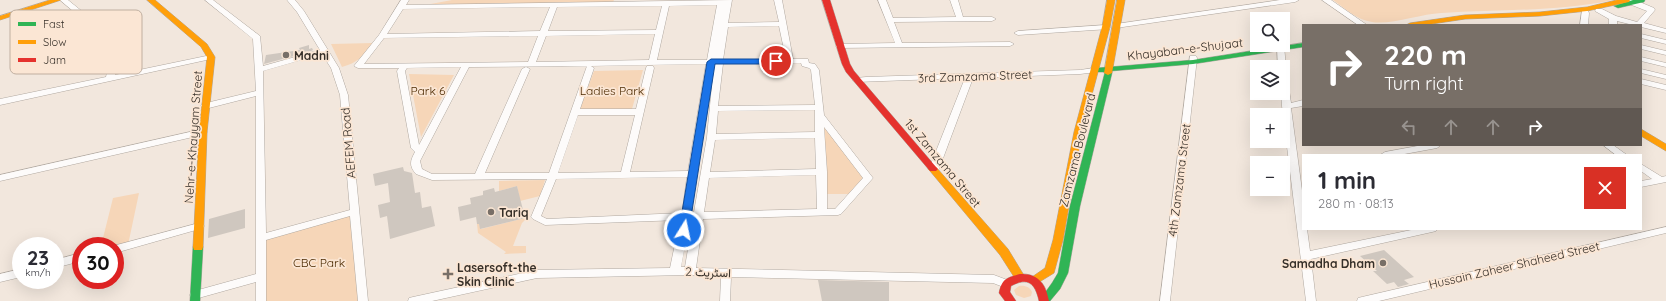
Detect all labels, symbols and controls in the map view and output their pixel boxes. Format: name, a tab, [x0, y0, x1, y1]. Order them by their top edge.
legend	[10, 10, 142, 74]
map controls	[1250, 12, 1290, 196]
button: search	[1250, 12, 1290, 52]
text: Fast	[43, 17, 65, 31]
street label: Khayaban-e-Shujaat	[1126, 34, 1244, 64]
text: Slow	[43, 35, 67, 49]
text: 220 m	[1384, 37, 1467, 72]
icon: right	[1318, 40, 1370, 92]
pin	[759, 44, 793, 78]
place label: Madni	[294, 48, 329, 63]
marker: Madni	[281, 50, 291, 60]
icon: arrive	[765, 50, 787, 72]
text: Jam	[43, 53, 66, 67]
button: layers	[1250, 60, 1290, 100]
street label: 3rd Zamzama Street	[918, 67, 1032, 85]
street label: Nehr-e-Khayyam Street	[181, 70, 205, 204]
text: Turn right	[1384, 72, 1464, 95]
park label: Park 6	[410, 83, 446, 98]
park label: Ladies Park	[580, 83, 644, 98]
street label: Zamzama Boulevard	[1056, 91, 1098, 209]
street label: AEFEM Road	[337, 107, 359, 179]
button: +	[1250, 108, 1290, 148]
street label: 1st Zamzama Street	[902, 116, 984, 210]
icon: left	[1398, 116, 1420, 138]
icon: ahead	[1440, 116, 1462, 138]
icon: ahead	[1482, 116, 1504, 138]
icon: right	[1524, 116, 1546, 138]
street label: 4th Zamzama Street	[1165, 123, 1193, 237]
button: −	[1250, 156, 1290, 196]
text: 1 min	[1318, 165, 1376, 195]
button: close	[1584, 167, 1626, 209]
text: 280 m · 08:13	[1318, 195, 1394, 211]
place label: Tariq	[499, 205, 528, 220]
marker: Tariq	[486, 207, 496, 217]
position arrow	[663, 209, 705, 251]
speed limit sign: 30	[72, 237, 124, 289]
street label: Hussain Zaheer Shaheed Street	[1427, 238, 1601, 292]
text: 23	[27, 245, 49, 270]
park label: CBC Park	[293, 255, 345, 270]
place label: Samadha Dham	[1282, 256, 1375, 271]
marker: Samadha Dham	[1378, 258, 1388, 268]
place label: Lasersoft-the Skin Clinic	[457, 260, 537, 289]
street label: اسٹریٹ 2	[685, 264, 731, 281]
text: km/h	[25, 266, 51, 279]
marker: Lasersoft-the Skin Clinic	[442, 268, 454, 280]

